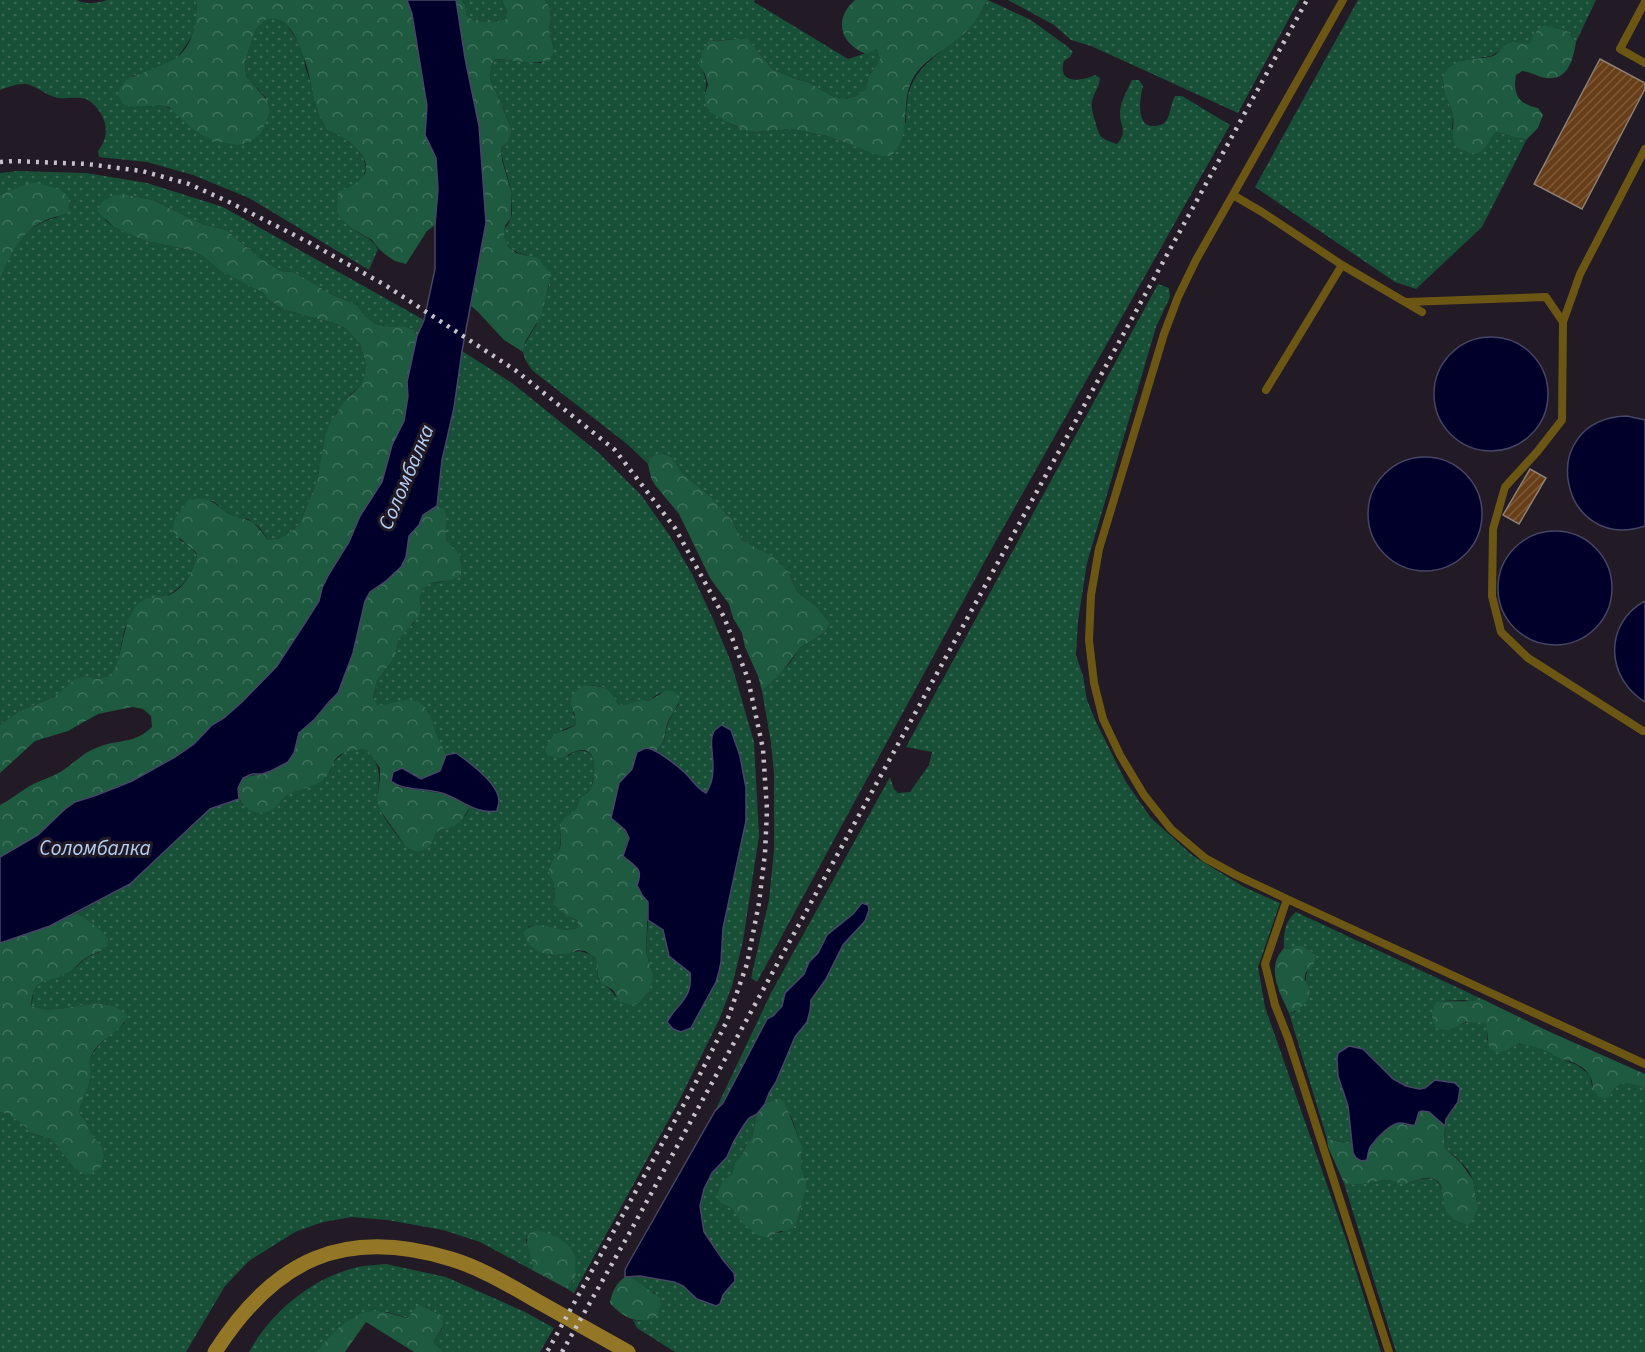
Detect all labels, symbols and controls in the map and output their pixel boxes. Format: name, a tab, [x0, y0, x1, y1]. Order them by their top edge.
water label: Соломбалка	[370, 420, 442, 534]
water label: Соломбалка	[39, 833, 151, 863]

